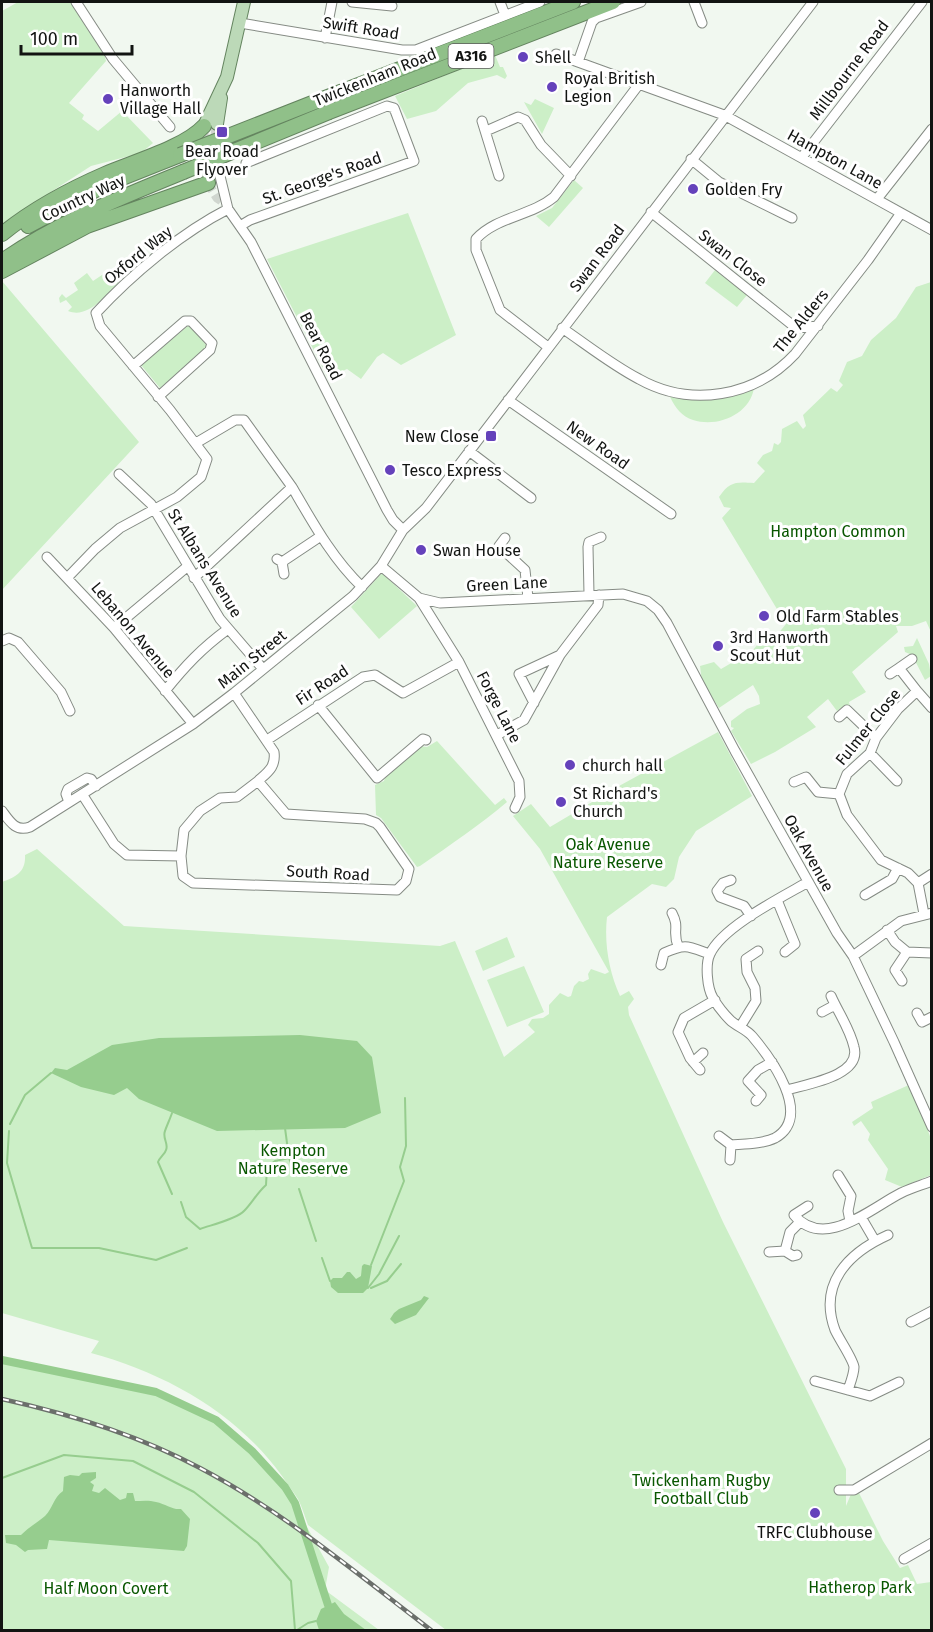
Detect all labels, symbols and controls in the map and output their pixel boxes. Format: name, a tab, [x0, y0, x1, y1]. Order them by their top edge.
street label: Swift Road	[321, 13, 401, 43]
street label: Millbourne Road	[805, 16, 893, 124]
scale bar	[21, 18, 132, 56]
text: 100 m	[30, 28, 78, 50]
street label: Twickenham Road	[311, 44, 439, 110]
road number: A316	[448, 44, 494, 68]
place label: Shell	[535, 48, 572, 67]
marker: Shell	[516, 50, 530, 64]
place label: Royal British Legion	[564, 69, 655, 106]
marker: Royal British Legion	[545, 80, 559, 94]
place label: Hanworth Village Hall	[120, 81, 201, 118]
marker: Hanworth Village Hall	[101, 92, 115, 106]
marker: Bear Road Flyover	[215, 125, 229, 139]
street label: Hampton Lane	[784, 125, 886, 193]
place label: Bear Road Flyover	[185, 142, 259, 179]
street label: St. George's Road	[260, 148, 384, 208]
street label: Country Way	[38, 170, 128, 226]
place label: Golden Fry	[705, 180, 782, 199]
marker: Golden Fry	[686, 182, 700, 196]
street label: Swan Road	[566, 221, 628, 295]
street label: Oxford Way	[100, 222, 176, 288]
street label: Swan Close	[695, 225, 771, 291]
street label: The Alders	[770, 285, 832, 357]
street label: Bear Road	[296, 309, 346, 383]
street label: New Road	[563, 416, 633, 474]
place label: New Close	[405, 427, 479, 446]
marker: New Close	[484, 429, 498, 443]
place label: Tesco Express	[402, 461, 502, 480]
marker: Tesco Express	[383, 463, 397, 477]
street label: St Albans Avenue	[164, 505, 246, 621]
park label: Hampton Common	[770, 522, 906, 541]
place label: Swan House	[433, 541, 521, 560]
marker: Swan House	[414, 543, 428, 557]
street label: Green Lane	[466, 572, 548, 596]
street label: Lebanon Avenue	[87, 578, 179, 682]
place label: Old Farm Stables	[776, 607, 899, 626]
marker: Old Farm Stables	[757, 609, 771, 623]
street label: Main Street	[214, 625, 290, 692]
place label: 3rd Hanworth Scout Hut	[730, 628, 829, 665]
marker: 3rd Hanworth Scout Hut	[711, 639, 725, 653]
street label: Fir Road	[292, 661, 352, 709]
street label: Forge Lane	[473, 668, 525, 746]
street label: Fulmer Close	[831, 685, 905, 769]
place label: church hall	[582, 756, 663, 775]
marker: church hall	[563, 758, 577, 772]
place label: St Richard's Church	[573, 784, 658, 821]
marker: St Richard's Church	[554, 795, 568, 809]
street label: Oak Avenue	[780, 811, 838, 895]
park label: Oak Avenue Nature Reserve	[553, 835, 663, 872]
street label: South Road	[286, 861, 370, 885]
park label: Kempton Nature Reserve	[238, 1141, 348, 1178]
park label: Twickenham Rugby Football Club	[632, 1471, 770, 1508]
marker: TRFC Clubhouse	[808, 1506, 822, 1520]
place label: TRFC Clubhouse	[757, 1523, 873, 1542]
park label: Hatherop Park	[808, 1578, 913, 1597]
park label: Half Moon Covert	[44, 1579, 169, 1598]

